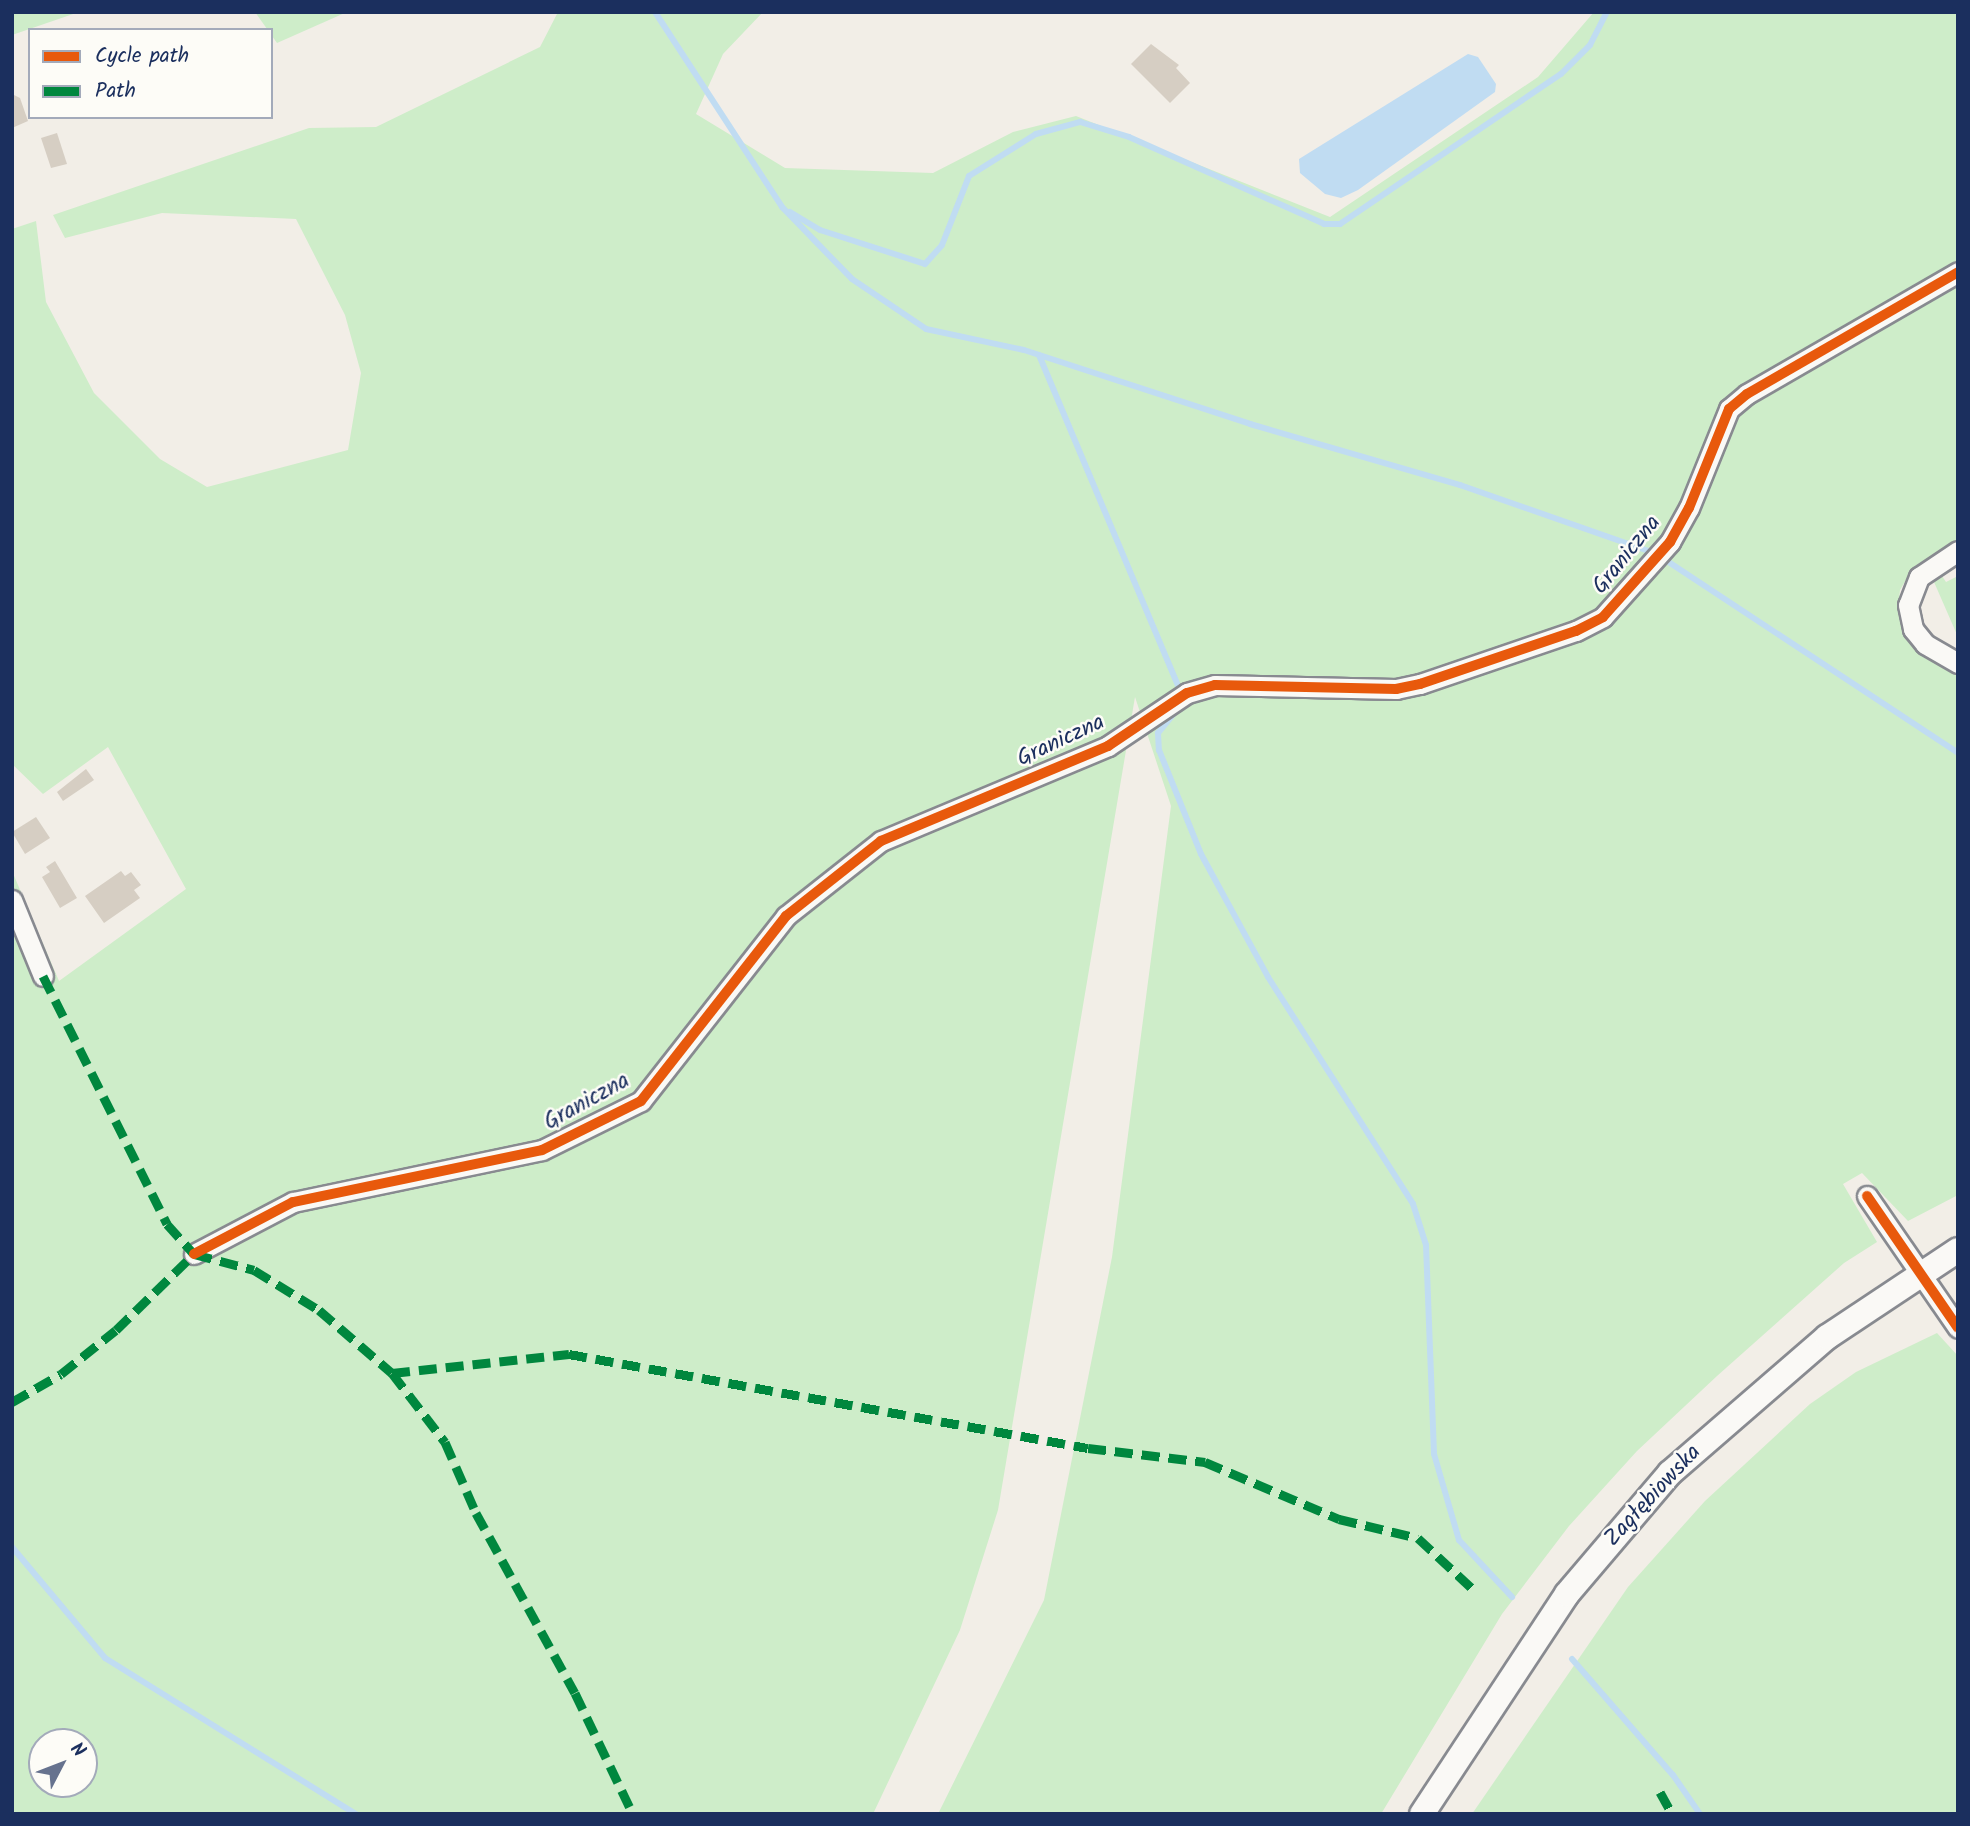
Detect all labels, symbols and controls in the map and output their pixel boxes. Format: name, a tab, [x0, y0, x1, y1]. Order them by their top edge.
legend	[28, 28, 273, 119]
text: Cycle path	[95, 40, 189, 73]
text: Path	[95, 75, 136, 108]
street label: Graniczna	[1587, 510, 1667, 600]
street label: Graniczna	[1013, 709, 1109, 773]
street label: Graniczna	[539, 1067, 635, 1137]
street label: Zagłębiowska	[1599, 1439, 1707, 1553]
north arrow	[28, 1728, 98, 1798]
text: N	[62, 1736, 92, 1765]

